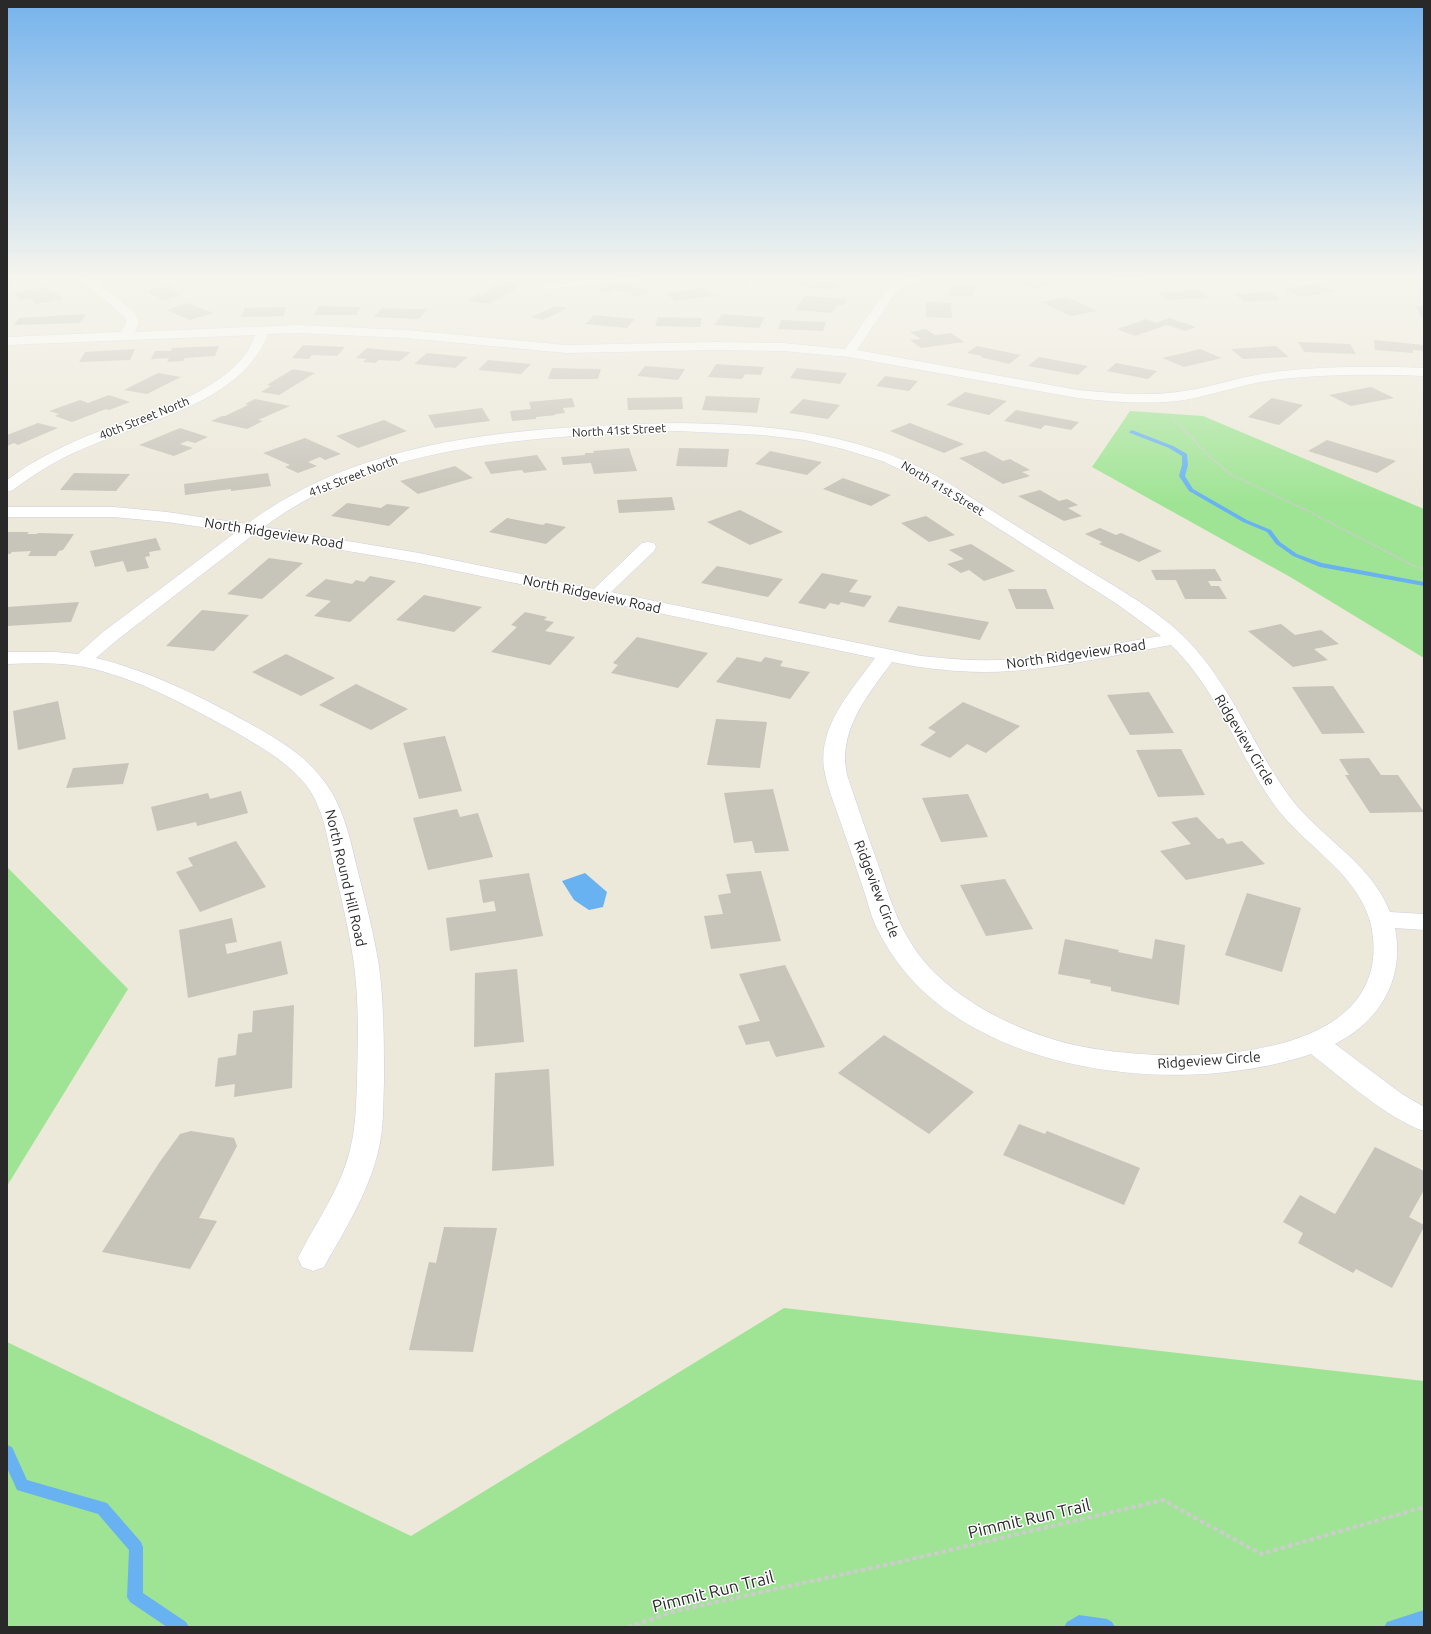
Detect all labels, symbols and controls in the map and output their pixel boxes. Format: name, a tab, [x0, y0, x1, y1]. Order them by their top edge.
street label: 40th Street North	[97, 394, 191, 442]
street label: North 41st Street	[572, 421, 667, 439]
street label: 41st Street North	[307, 453, 399, 499]
street label: North 41st Street	[899, 458, 987, 518]
street label: North Ridgeview Road	[203, 514, 345, 552]
street label: North Ridgeview Road	[522, 572, 662, 616]
street label: North Ridgeview Road	[1005, 636, 1147, 672]
street label: Ridgeview Circle	[1212, 692, 1278, 788]
street label: North Round Hill Road	[322, 808, 370, 948]
street label: Ridgeview Circle	[851, 838, 903, 940]
street label: Ridgeview Circle	[1157, 1048, 1261, 1072]
street label: Pimmit Run Trail	[966, 1495, 1092, 1541]
street label: Pimmit Run Trail	[650, 1567, 776, 1615]

